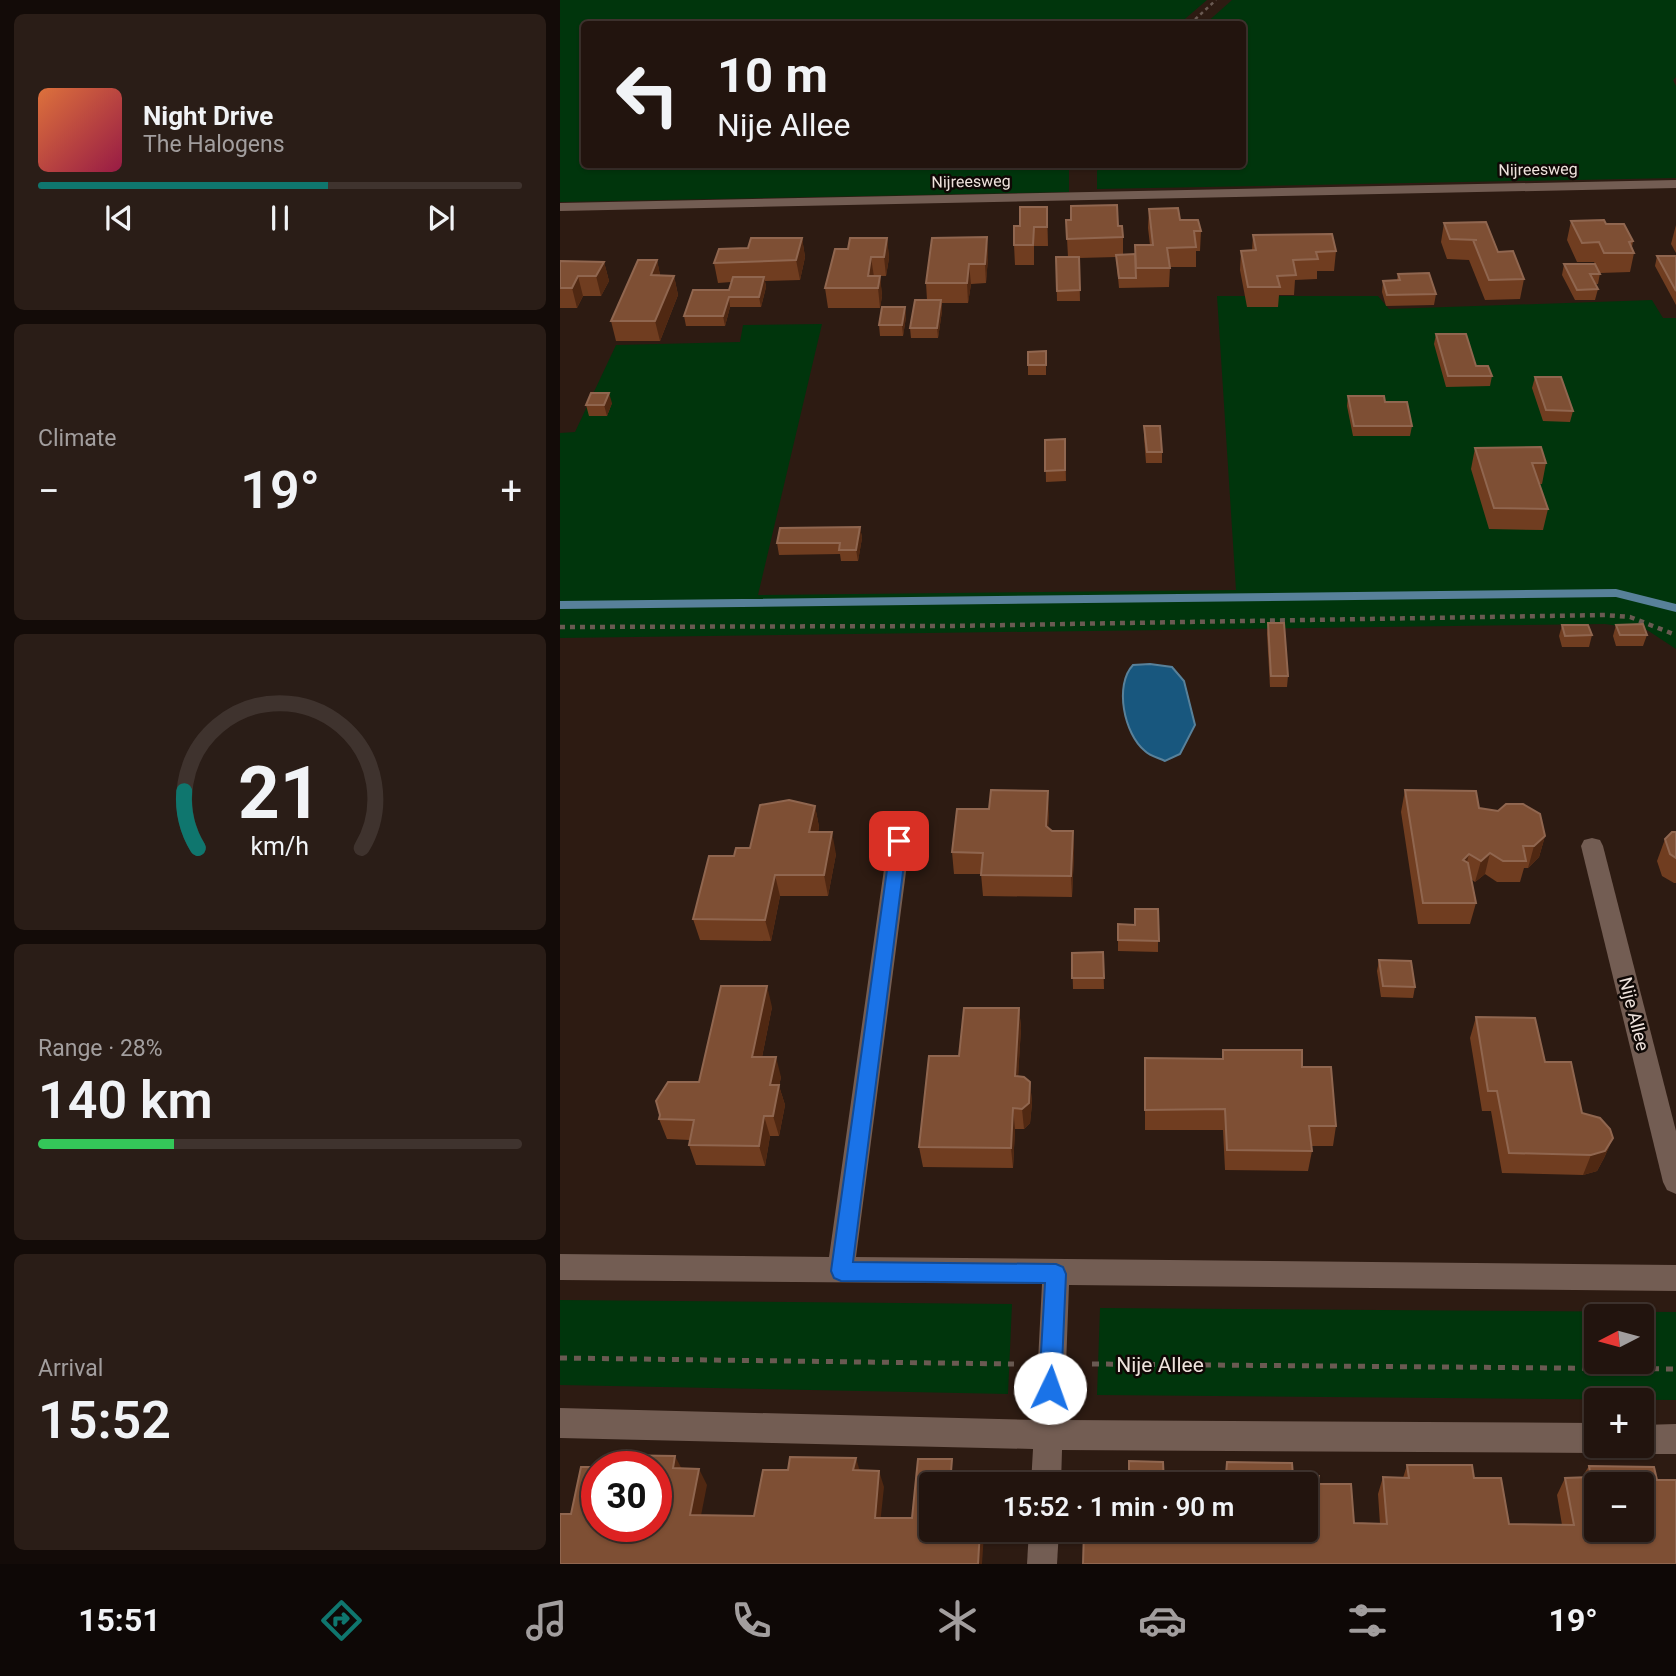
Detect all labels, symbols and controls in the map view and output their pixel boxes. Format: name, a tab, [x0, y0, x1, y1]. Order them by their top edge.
text: 10 m	[717, 47, 828, 104]
icon: left	[602, 49, 693, 140]
text: Night Drive	[143, 101, 273, 131]
text: Nije Allee	[717, 106, 851, 144]
text: The Halogens	[143, 131, 285, 158]
street label: Nijreesweg	[1498, 159, 1578, 180]
street label: Nijreesweg	[931, 171, 1011, 192]
icon: previous	[100, 199, 138, 237]
icon: pause	[261, 199, 299, 237]
icon: next	[422, 199, 460, 237]
text: Climate	[38, 425, 117, 452]
text: 19°	[240, 460, 320, 521]
text: −	[38, 469, 60, 513]
text: +	[500, 469, 522, 513]
text: 21	[238, 750, 322, 836]
pin	[869, 811, 929, 871]
icon: arrive	[880, 822, 918, 860]
text: km/h	[251, 832, 309, 861]
street label: Nije Allee	[1615, 975, 1654, 1053]
text: Range · 28%	[38, 1035, 163, 1062]
text: 140 km	[38, 1070, 213, 1131]
north arrow	[1584, 1304, 1654, 1374]
map controls	[1584, 1304, 1654, 1542]
position arrow	[1013, 1351, 1087, 1425]
street label: Nije Allee	[1116, 1353, 1204, 1377]
text: Arrival	[38, 1355, 103, 1382]
button: +	[1584, 1388, 1654, 1458]
text: 15:52	[38, 1390, 171, 1451]
speed limit sign: 30	[581, 1451, 672, 1542]
button: −	[1584, 1472, 1654, 1542]
text: 15:52 · 1 min · 90 m	[1003, 1492, 1234, 1522]
icon: directions	[317, 1596, 366, 1645]
icon: music	[522, 1596, 571, 1645]
icon: phone	[727, 1596, 776, 1645]
icon: climate	[933, 1596, 982, 1645]
icon: car	[1138, 1596, 1187, 1645]
icon: filters	[1343, 1596, 1392, 1645]
text: 15:51	[78, 1601, 161, 1639]
text: 19°	[1549, 1601, 1598, 1639]

